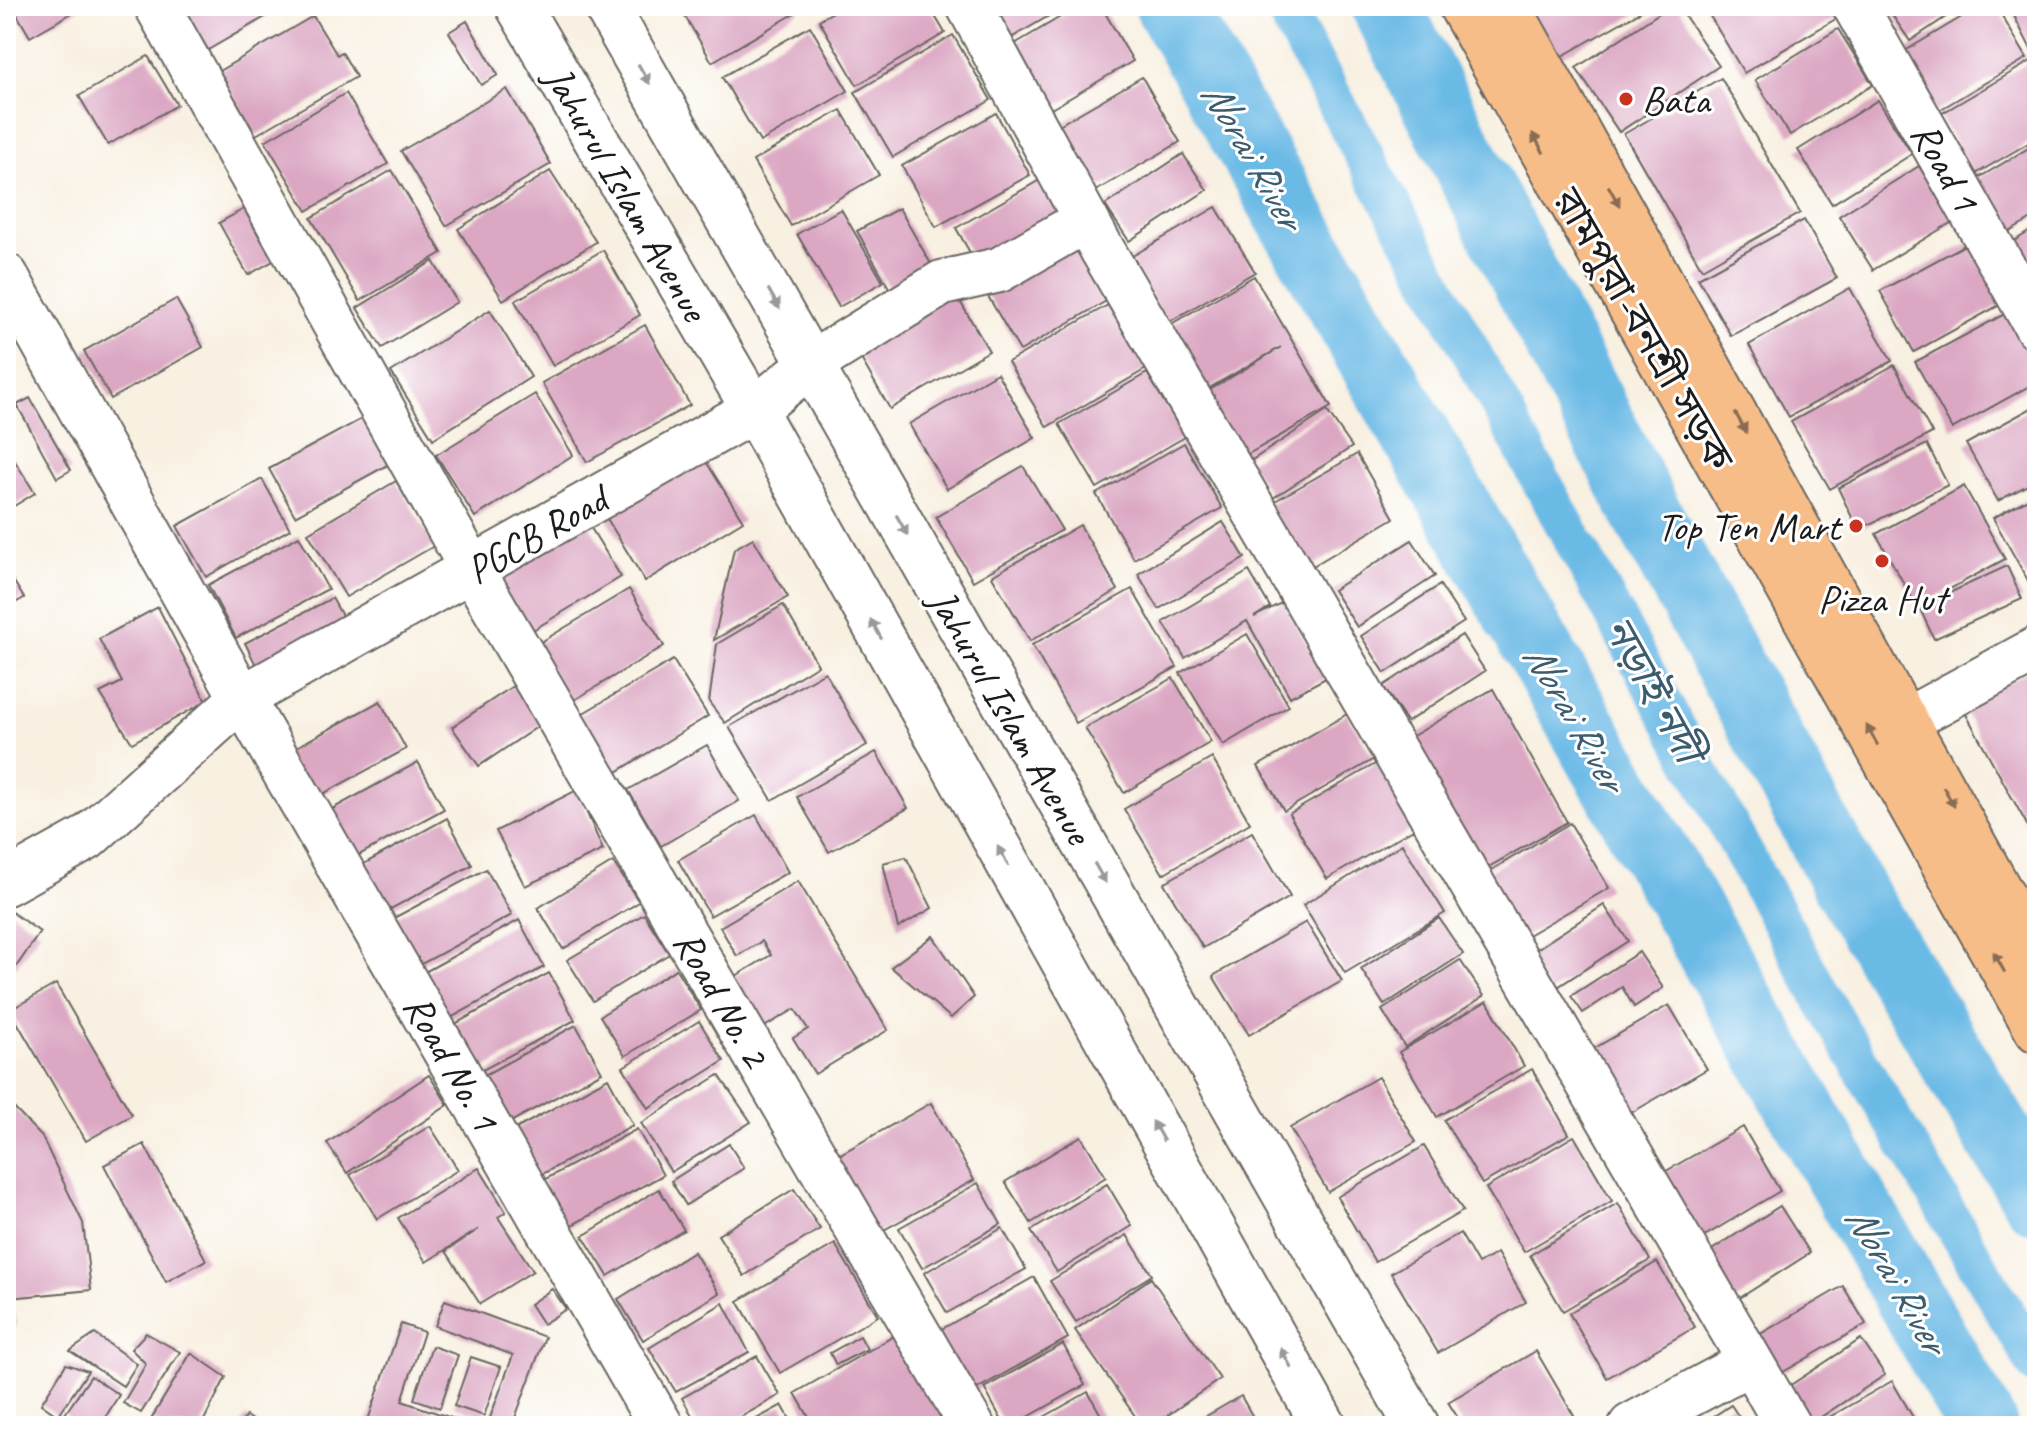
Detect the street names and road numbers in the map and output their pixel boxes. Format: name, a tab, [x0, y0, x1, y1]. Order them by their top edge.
street label: Jahurul Islam Avenue	[532, 55, 721, 332]
street label: Road 1	[1900, 113, 1991, 222]
street label: রামপুরা-বনশ্রী সড়ক	[1541, 178, 1745, 480]
street label: PGCB Road	[457, 472, 621, 595]
street label: Jahurul Islam Avenue	[916, 578, 1105, 855]
street label: Road No. 2	[662, 921, 782, 1078]
street label: Road No. 1	[392, 985, 511, 1141]

